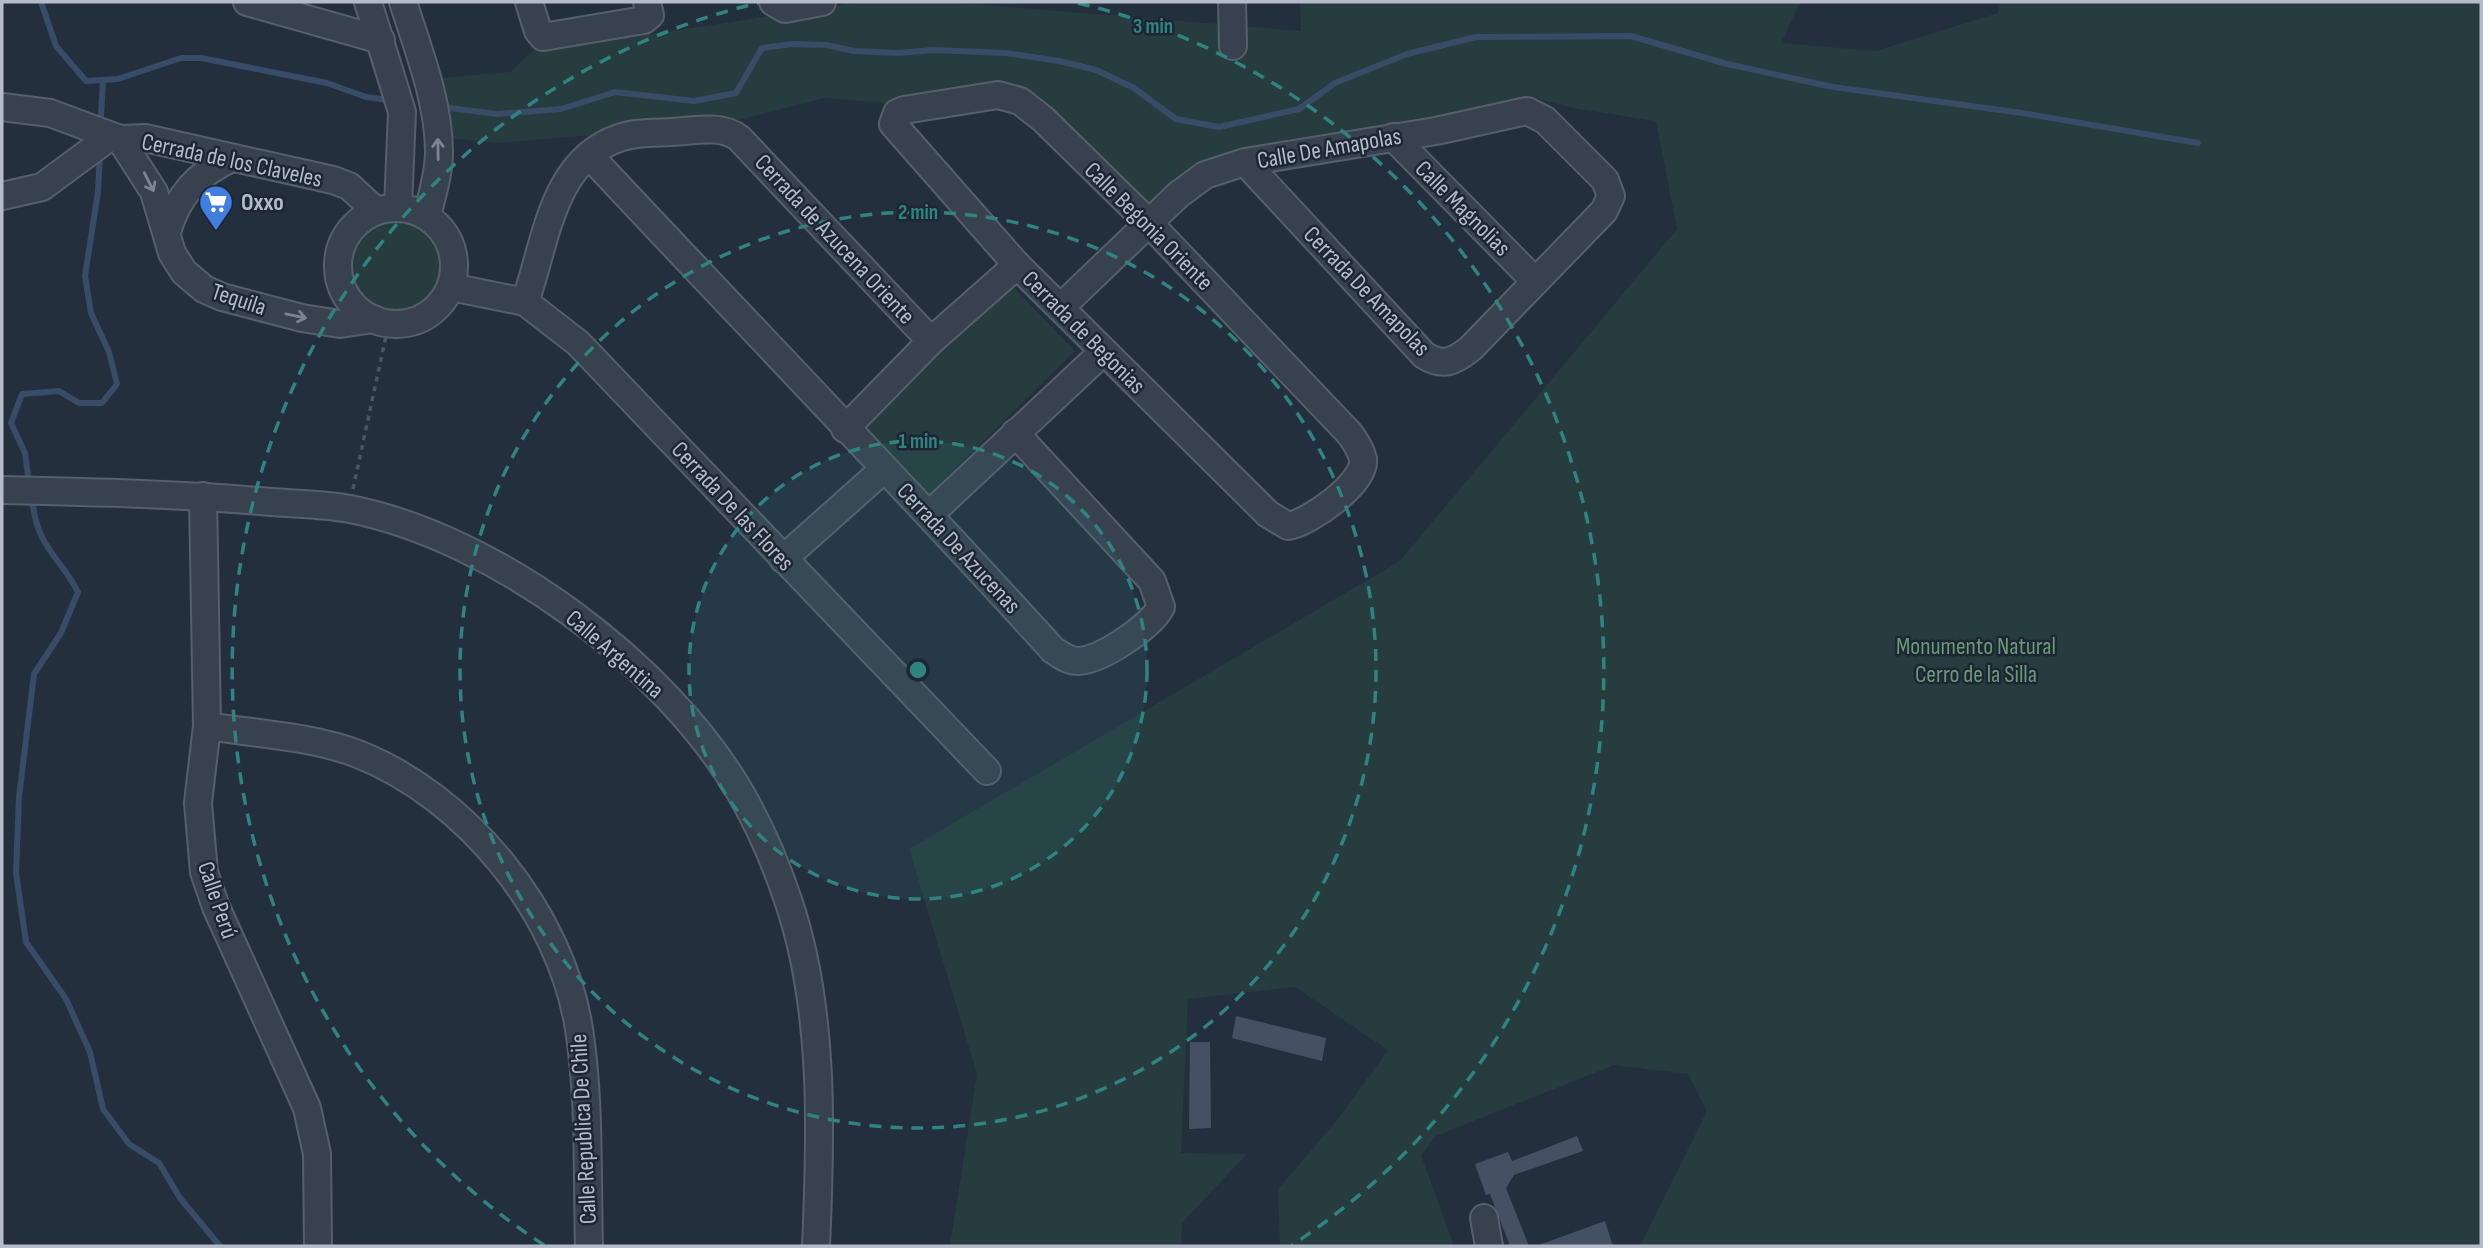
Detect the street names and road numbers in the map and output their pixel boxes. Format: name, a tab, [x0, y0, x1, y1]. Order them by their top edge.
street label: Calle De Amapolas	[1255, 122, 1403, 175]
street label: Cerrada de los Claveles	[139, 127, 325, 194]
street label: Cerrada de Azucena Oriente	[748, 148, 921, 330]
street label: Calle Magnolias	[1409, 154, 1517, 262]
street label: Calle Begonia Oriente	[1078, 156, 1219, 297]
street label: Cerrada De Amapolas	[1297, 220, 1436, 362]
street label: Cerrada de Begonias	[1016, 265, 1151, 400]
street label: Tequila	[208, 277, 270, 322]
street label: Cerrada De las Flores	[665, 436, 800, 577]
street label: Cerrada De Azucenas	[891, 477, 1027, 620]
street label: Calle Argentina	[560, 604, 670, 705]
street label: Calle Perú	[191, 858, 244, 942]
street label: Calle Republica De Chile	[564, 1033, 603, 1225]

